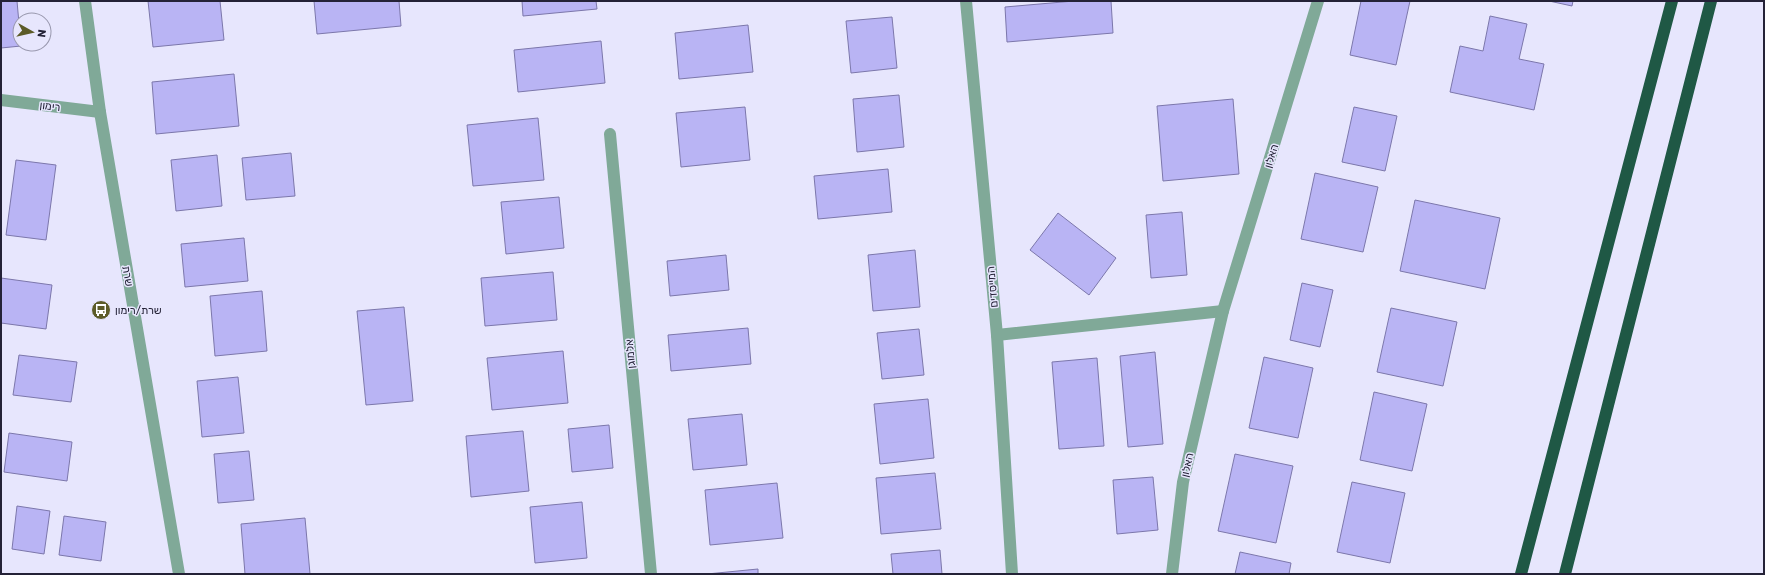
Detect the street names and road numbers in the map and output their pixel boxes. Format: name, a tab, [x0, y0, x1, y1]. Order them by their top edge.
street label: רימון	[39, 99, 61, 114]
street label: האלון	[1262, 142, 1281, 170]
street label: שרת	[119, 265, 136, 288]
street label: המייסדים	[984, 266, 1001, 308]
street label: אלמוגן	[623, 339, 638, 369]
street label: האלון	[1178, 452, 1197, 478]

